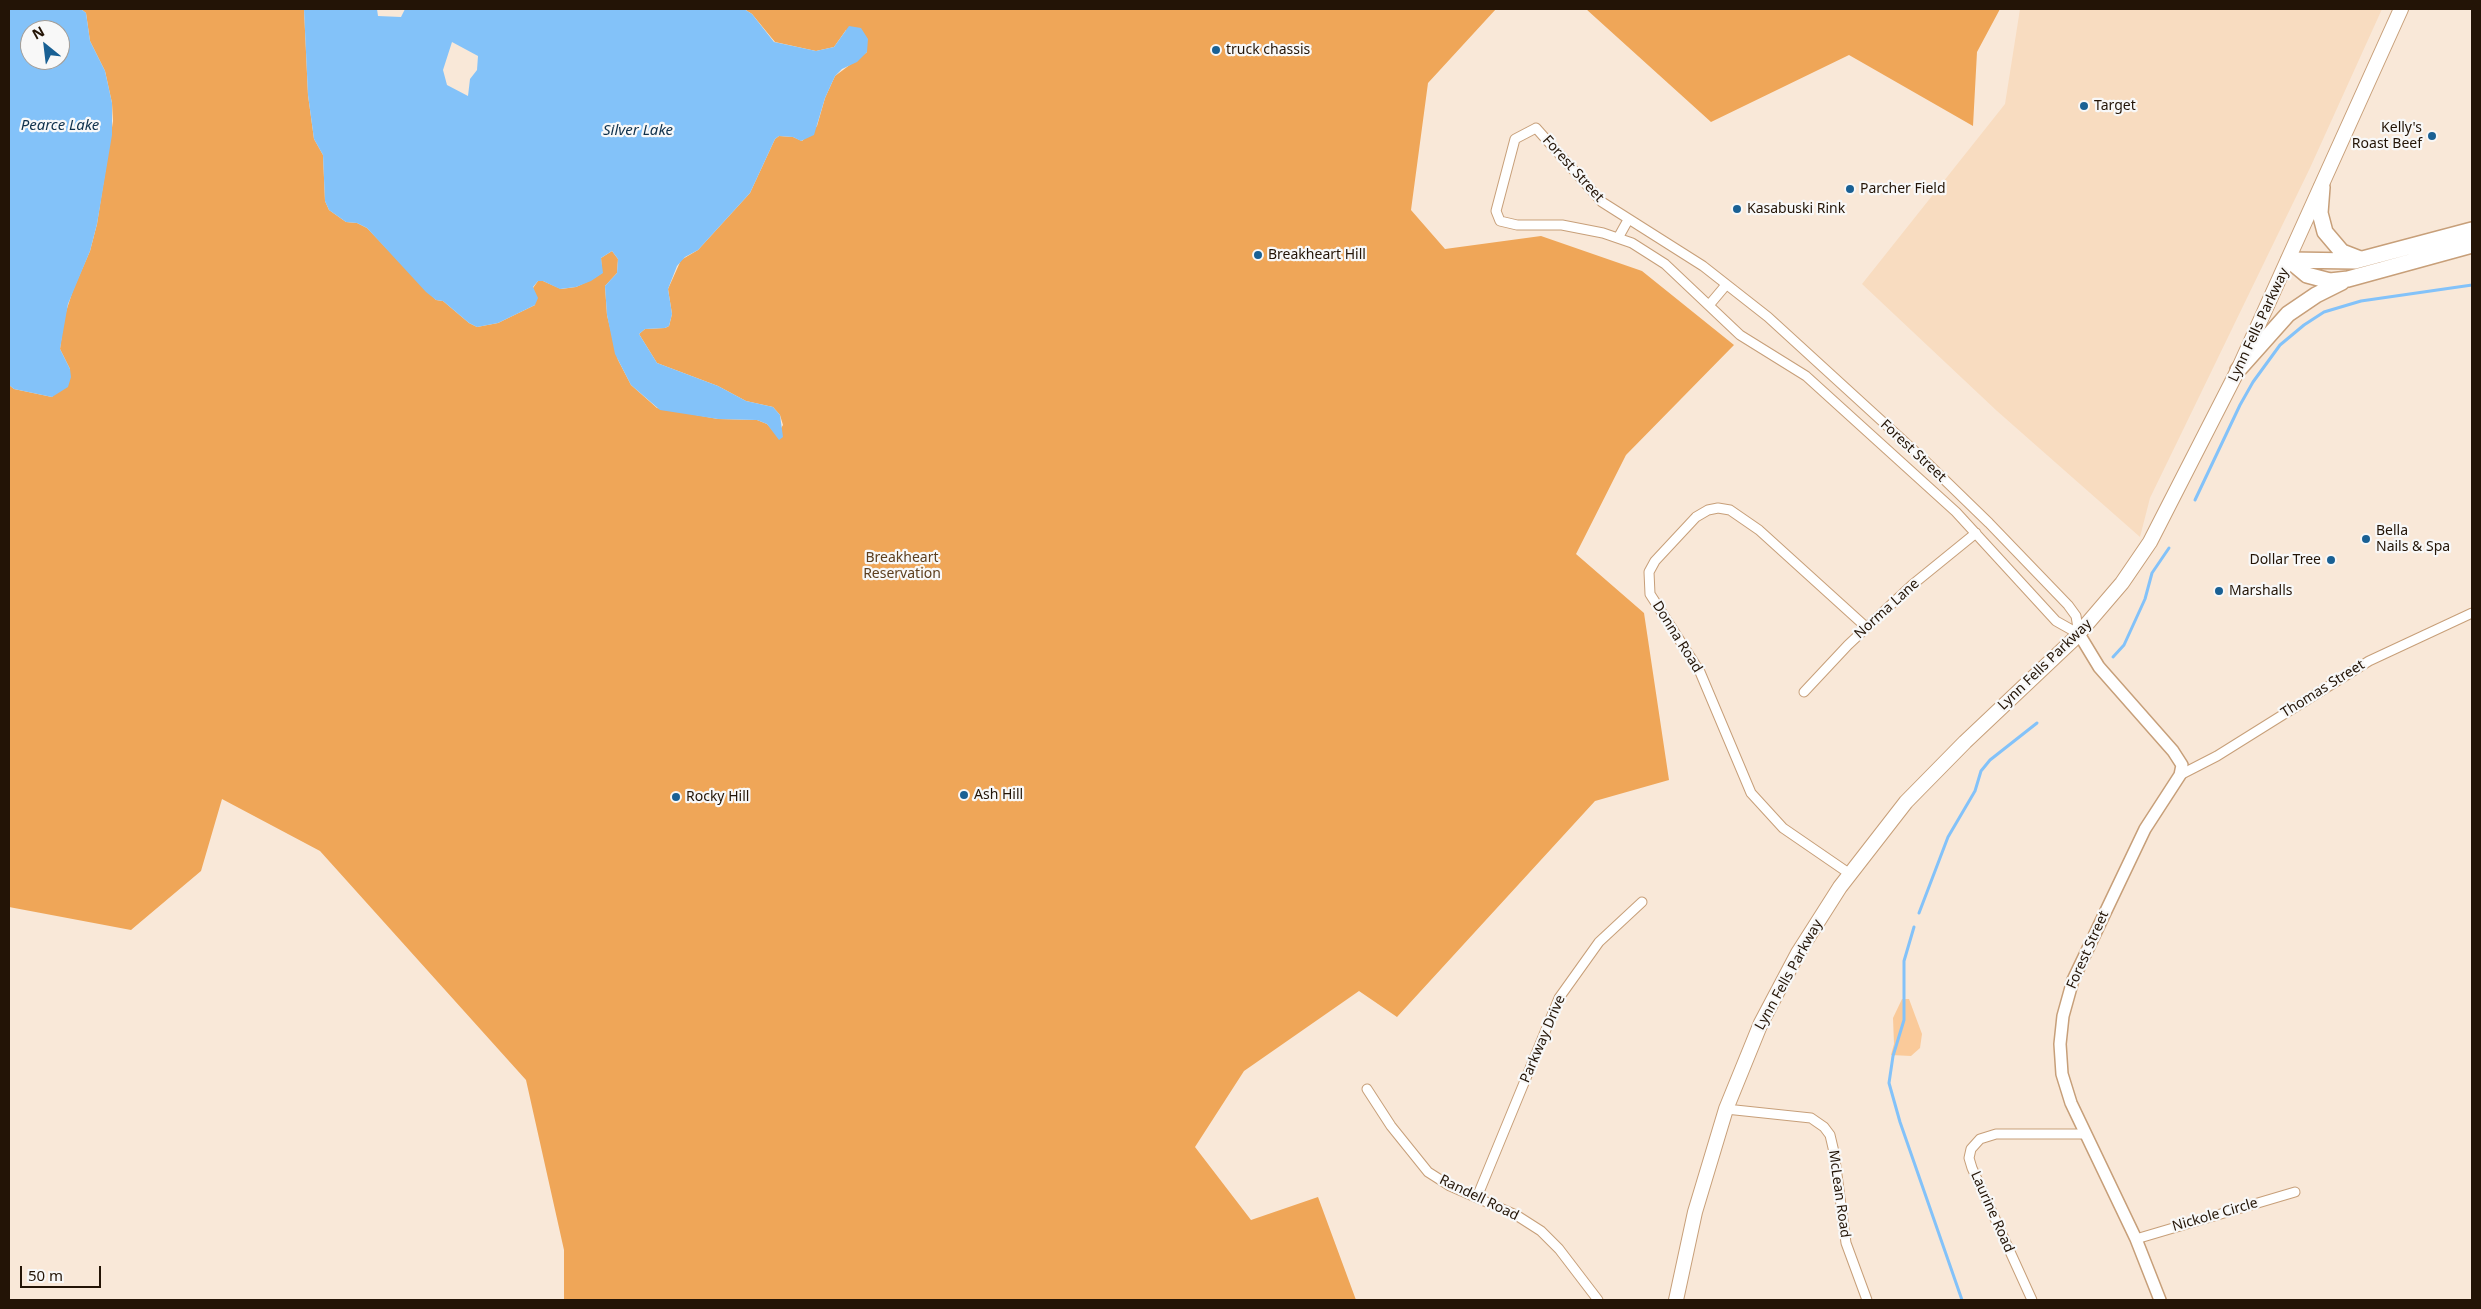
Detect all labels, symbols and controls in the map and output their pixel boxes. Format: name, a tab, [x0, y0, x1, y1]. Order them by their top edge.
north arrow	[20, 20, 70, 70]
text: N	[28, 21, 48, 43]
place label: truck chassis	[1226, 42, 1310, 58]
marker: truck chassis	[1210, 44, 1222, 56]
place label: Target	[2094, 98, 2136, 114]
marker: Target	[2078, 100, 2090, 112]
water label: Pearce Lake	[21, 117, 99, 135]
place label: Kelly's Roast Beef	[2352, 120, 2422, 152]
water label: Silver Lake	[603, 122, 673, 140]
marker: Kelly's Roast Beef	[2426, 130, 2438, 142]
street label: Forest Street	[1539, 132, 1607, 206]
place label: Parcher Field	[1860, 181, 1946, 197]
marker: Parcher Field	[1844, 183, 1856, 195]
place label: Kasabuski Rink	[1747, 201, 1845, 217]
marker: Kasabuski Rink	[1731, 203, 1743, 215]
place label: Breakheart Hill	[1268, 247, 1366, 263]
marker: Breakheart Hill	[1252, 249, 1264, 261]
street label: Lynn Fells Parkway	[2225, 265, 2293, 385]
street label: Forest Street	[1877, 416, 1949, 486]
place label: Bella Nails & Spa	[2376, 523, 2450, 556]
marker: Bella Nails & Spa	[2360, 533, 2372, 545]
park label: Breakheart Reservation	[863, 550, 941, 582]
place label: Dollar Tree	[2249, 552, 2321, 568]
marker: Dollar Tree	[2325, 554, 2337, 566]
street label: Norma Lane	[1851, 576, 1923, 642]
place label: Marshalls	[2229, 583, 2292, 599]
marker: Marshalls	[2213, 585, 2225, 597]
street label: Donna Road	[1648, 598, 1706, 676]
street label: Lynn Fells Parkway	[1995, 616, 2095, 714]
street label: Thomas Street	[2278, 657, 2368, 721]
place label: Ash Hill	[974, 787, 1023, 803]
place label: Rocky Hill	[686, 789, 749, 805]
marker: Ash Hill	[958, 789, 970, 801]
marker: Rocky Hill	[670, 791, 682, 803]
street label: Forest Street	[2063, 908, 2113, 992]
street label: Lynn Fells Parkway	[1752, 917, 1826, 1033]
street label: Parkway Drive	[1517, 993, 1569, 1085]
street label: McLean Road	[1825, 1149, 1853, 1239]
street label: Laurine Road	[1967, 1169, 2017, 1255]
street label: Randell Road	[1437, 1172, 1521, 1224]
street label: Nickole Circle	[2170, 1195, 2260, 1235]
scale bar	[22, 1256, 104, 1288]
text: 50 m	[28, 1265, 63, 1285]

